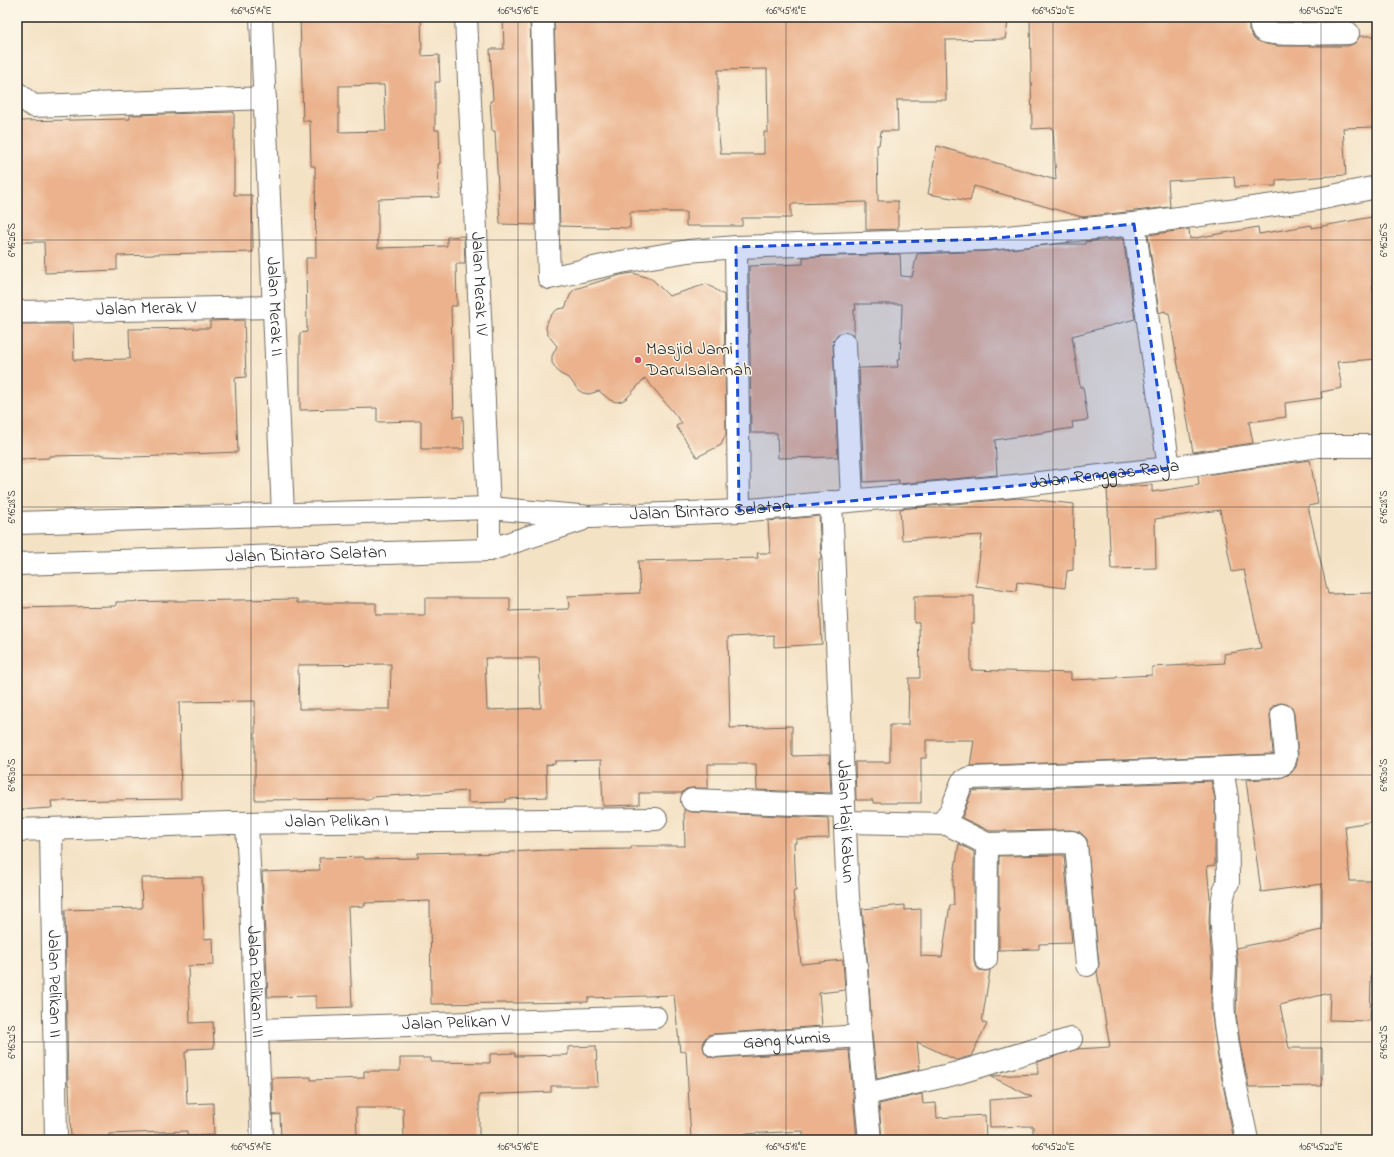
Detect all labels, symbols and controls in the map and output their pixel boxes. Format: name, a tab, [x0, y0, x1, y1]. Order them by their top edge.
text: 106°45'14"E	[230, 4, 272, 19]
text: 106°45'16"E	[497, 4, 539, 19]
text: 106°45'18"E	[766, 4, 806, 19]
text: 106°45'20"E	[1031, 4, 1075, 19]
text: 106°45'22"E	[1299, 4, 1343, 19]
text: 6°16'26"S	[5, 223, 20, 257]
text: 6°16'26"S	[1377, 223, 1392, 257]
street label: Jalan Merak IV	[463, 231, 494, 337]
street label: Jalan Merak II	[259, 256, 289, 357]
street label: Jalan Merak V	[96, 296, 197, 323]
place label: Masjid Jami Darulsalamah	[645, 337, 752, 384]
marker: Masjid Jami Darulsalamah	[633, 355, 643, 365]
street label: Jalan Renggas Raya	[1028, 454, 1181, 497]
text: 6°16'28"S	[5, 490, 20, 524]
text: 6°16'28"S	[1377, 490, 1392, 524]
street label: Jalan Bintaro Selatan	[629, 493, 792, 528]
street label: Jalan Bintaro Selatan	[225, 540, 387, 571]
text: 6°16'30"S	[5, 758, 20, 791]
text: 6°16'30"S	[1377, 758, 1392, 791]
street label: Jalan Haji Kabun	[829, 760, 860, 884]
street label: Jalan Pelikan I	[285, 809, 389, 835]
street label: Jalan Pelikan III	[239, 925, 270, 1038]
street label: Jalan Pelikan II	[40, 930, 67, 1038]
street label: Jalan Pelikan V	[402, 1009, 511, 1038]
text: 6°16'32"S	[5, 1025, 20, 1059]
street label: Gang Kumis	[742, 1025, 832, 1057]
text: 6°16'32"S	[1377, 1025, 1392, 1059]
text: 106°45'14"E	[230, 1140, 272, 1155]
text: 106°45'16"E	[497, 1140, 539, 1155]
text: 106°45'18"E	[766, 1140, 806, 1155]
text: 106°45'20"E	[1031, 1140, 1075, 1155]
text: 106°45'22"E	[1299, 1140, 1343, 1155]

